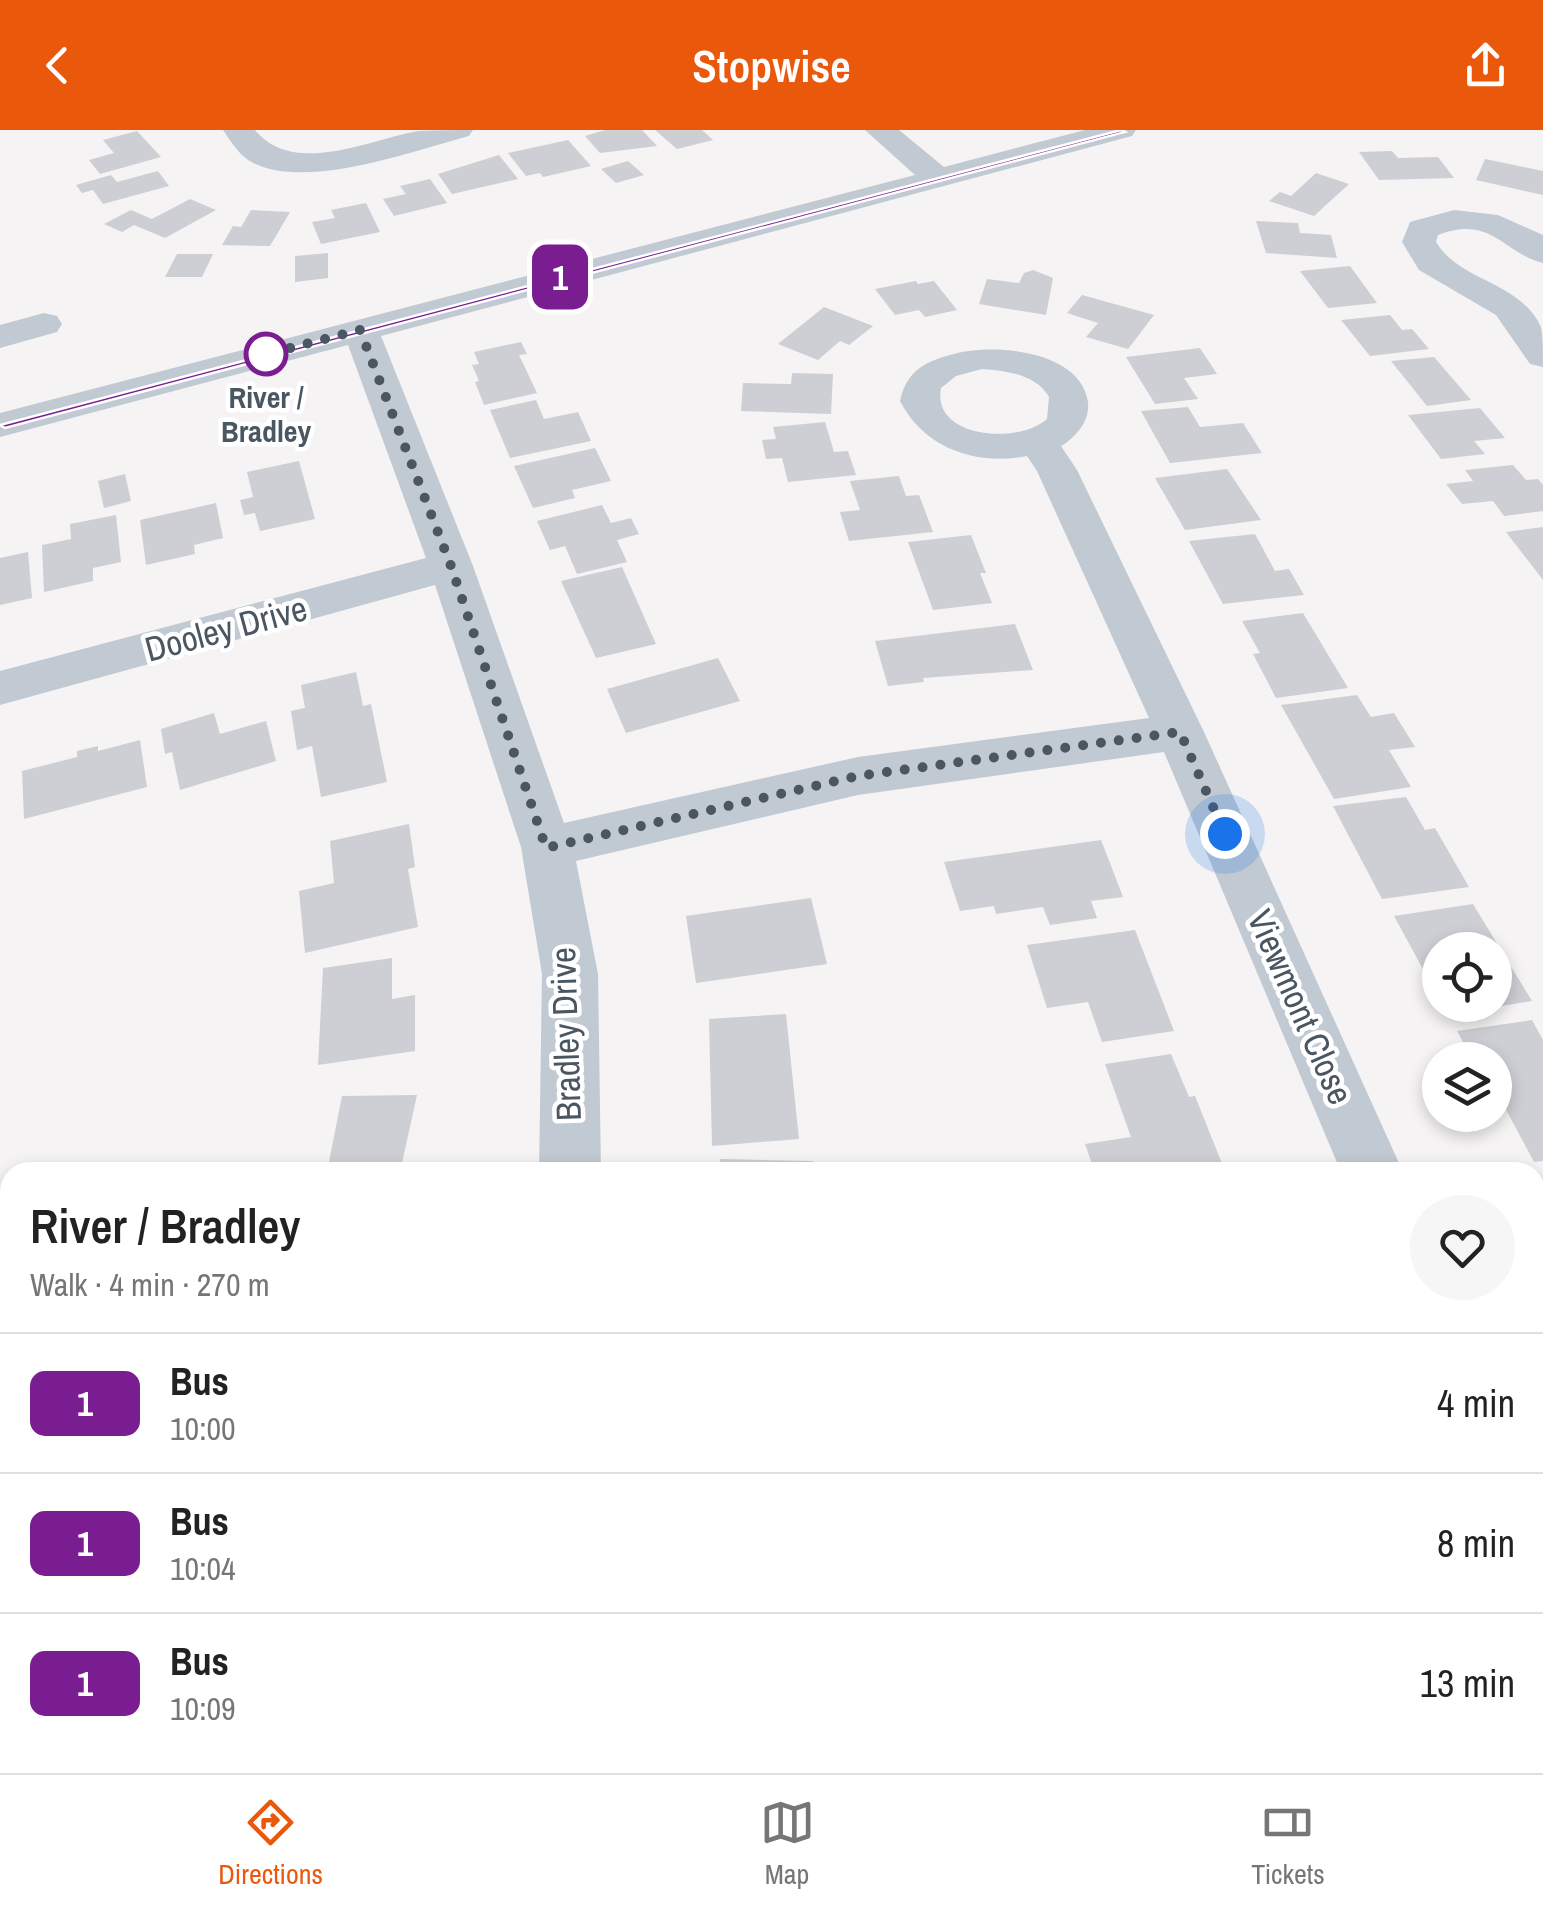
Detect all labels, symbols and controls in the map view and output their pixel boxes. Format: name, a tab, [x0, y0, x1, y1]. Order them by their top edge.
text: Stopwise	[692, 35, 851, 96]
icon: back	[30, 38, 85, 93]
icon: share	[1458, 38, 1513, 93]
line badge: 1	[528, 244, 592, 310]
text: 1	[552, 254, 568, 301]
marker: River / Bradley	[245, 333, 287, 375]
place label: River / Bradley	[221, 377, 311, 451]
street label: Dooley Drive	[140, 584, 312, 673]
your location	[1200, 809, 1250, 859]
street label: Viewmont Close	[1237, 902, 1364, 1112]
map controls	[1422, 932, 1512, 1132]
button: locate	[1422, 932, 1512, 1022]
street label: Bradley Drive	[539, 946, 592, 1122]
button: layers	[1422, 1042, 1512, 1132]
text: River / Bradley	[30, 1193, 300, 1258]
button: heart	[1410, 1195, 1515, 1300]
text: Walk · 4 min · 270 m	[30, 1263, 270, 1306]
text: Bus	[170, 1356, 229, 1407]
text: 4 min	[1437, 1378, 1515, 1429]
text: 1	[77, 1380, 93, 1427]
text: 10:00	[170, 1407, 236, 1450]
text: Bus	[170, 1496, 229, 1547]
text: 8 min	[1437, 1518, 1515, 1569]
text: 1	[77, 1520, 93, 1567]
text: 10:04	[170, 1547, 236, 1590]
text: Bus	[170, 1636, 229, 1687]
text: 13 min	[1420, 1658, 1515, 1709]
text: 1	[77, 1660, 93, 1707]
text: 10:09	[170, 1687, 236, 1730]
tab: Directions	[218, 1795, 323, 1893]
tab: Map	[760, 1795, 815, 1893]
tab: Tickets	[1251, 1795, 1325, 1893]

